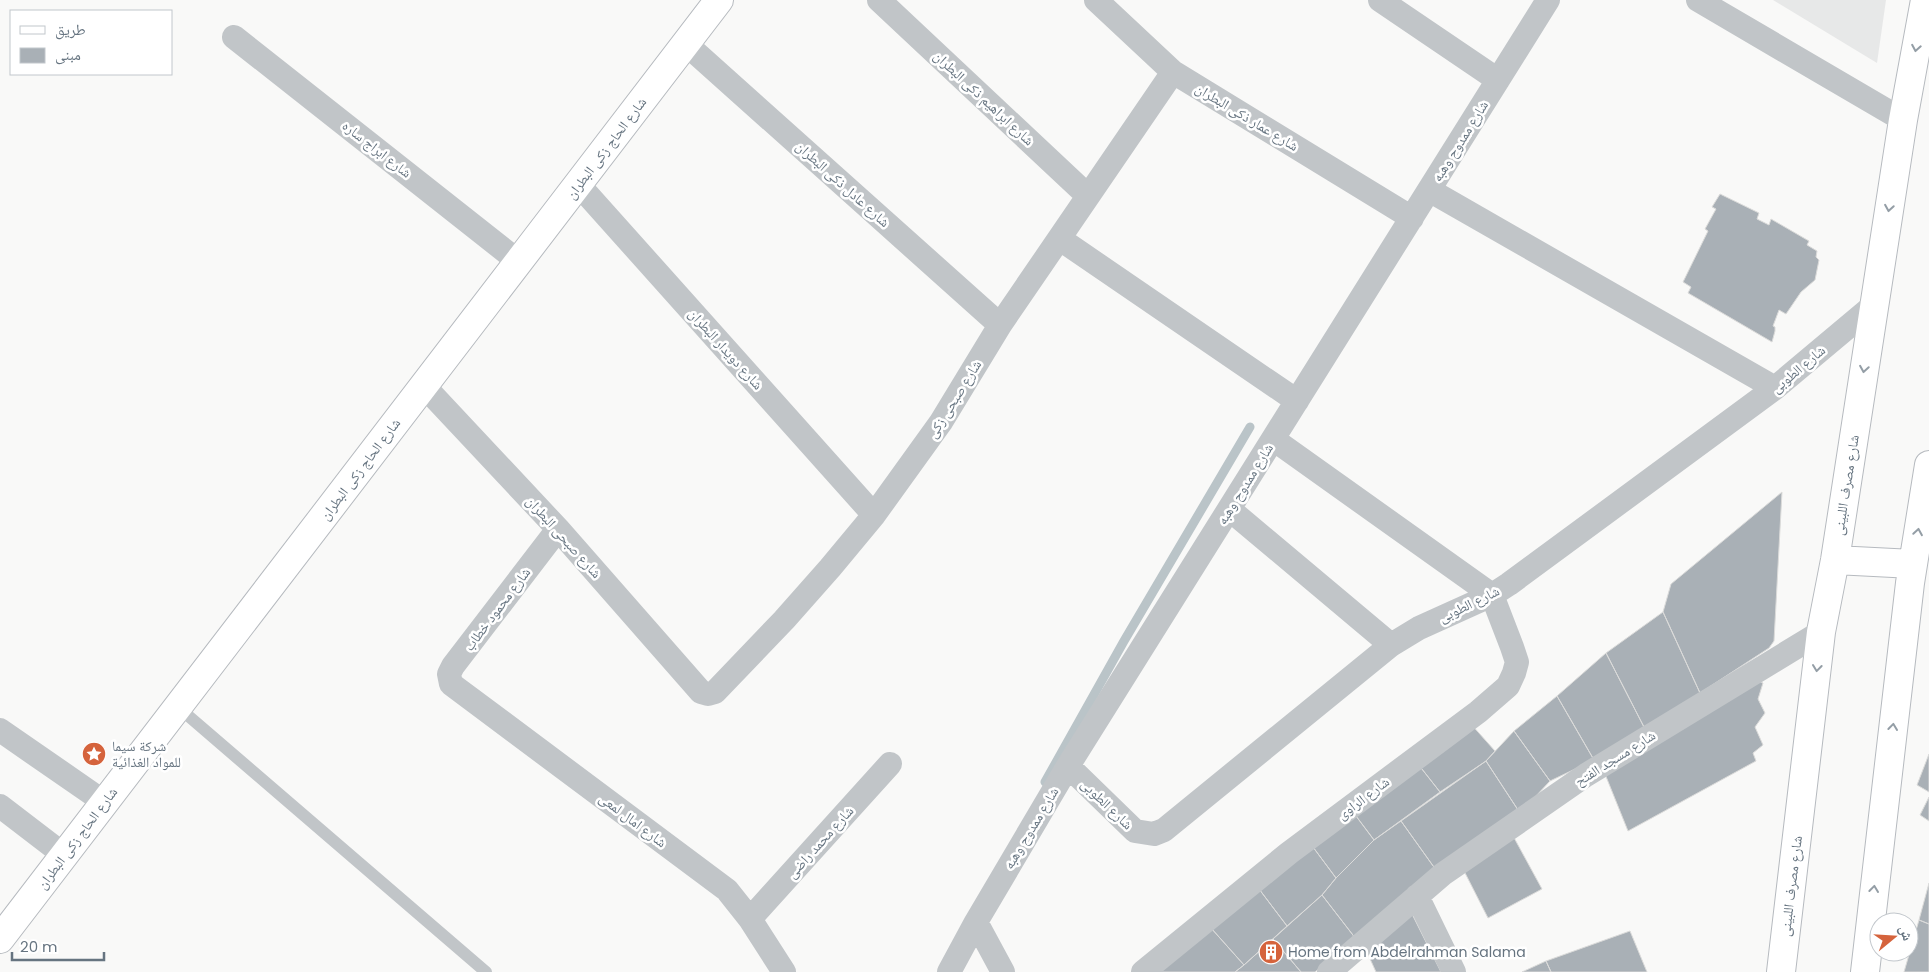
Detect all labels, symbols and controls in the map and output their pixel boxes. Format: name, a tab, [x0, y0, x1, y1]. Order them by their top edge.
legend	[10, 10, 172, 75]
text: طريق	[55, 19, 86, 40]
text: مبنى	[55, 44, 81, 65]
one-way arrow	[1912, 44, 1922, 52]
street label: شارع ابراهيم ذكى البطران	[929, 46, 1039, 150]
street label: شارع عمار ذكى البطران	[1192, 78, 1302, 156]
street label: شارع الحاج زكى البطران	[561, 93, 651, 203]
street label: شارع ممدوح وهبه	[1427, 97, 1493, 185]
street label: شارع ابراج ساره	[338, 116, 416, 182]
street label: شارع عادل ذكى البطران	[792, 136, 894, 232]
one-way arrow	[1885, 204, 1895, 213]
street label: شارع دويدار البطران	[684, 304, 768, 394]
street label: شارع الطوبى	[1766, 340, 1830, 398]
street label: شارع صبحى زكى	[922, 356, 986, 442]
one-way arrow	[1859, 365, 1870, 373]
street label: شارع الحاج زكى البطران	[315, 414, 405, 524]
street label: شارع مصرف اللبينى	[1828, 433, 1864, 537]
street label: شارع ممدوح وهبه	[1212, 440, 1278, 528]
street label: شارع صبحى البطران	[522, 491, 606, 583]
one-way arrow	[1913, 527, 1923, 536]
street label: شارع محمود خطاب	[459, 563, 535, 655]
street label: شارع الطوبى	[1435, 581, 1503, 627]
one-way arrow	[1812, 664, 1823, 672]
one-way arrow	[1887, 723, 1898, 731]
street label: شارع مسجد الفتح	[1571, 725, 1659, 791]
place label: شركة سيما للمواد الغذائية	[112, 736, 181, 772]
place icon: شركة سيما للمواد الغذائية	[81, 741, 107, 767]
street label: شارع الراوى	[1333, 772, 1393, 824]
street label: شارع الطوبى	[1077, 774, 1137, 834]
street label: شارع الحاج زكى البطران	[32, 783, 122, 893]
street label: شارع ممدوح وهبه	[999, 783, 1063, 873]
street label: شارع امال لمعى	[595, 788, 671, 852]
street label: شارع محمد راضى	[782, 801, 858, 883]
street label: شارع مصرف اللبينى	[1775, 834, 1807, 938]
one-way arrow	[1868, 884, 1879, 892]
north arrow	[1869, 912, 1919, 962]
text: ش	[1895, 923, 1918, 943]
scale bar	[12, 930, 105, 962]
text: 20 m	[20, 936, 58, 957]
building icon: Home from Abdelrahman Salama	[1258, 939, 1284, 965]
place label: Home from Abdelrahman Salama	[1288, 942, 1526, 962]

